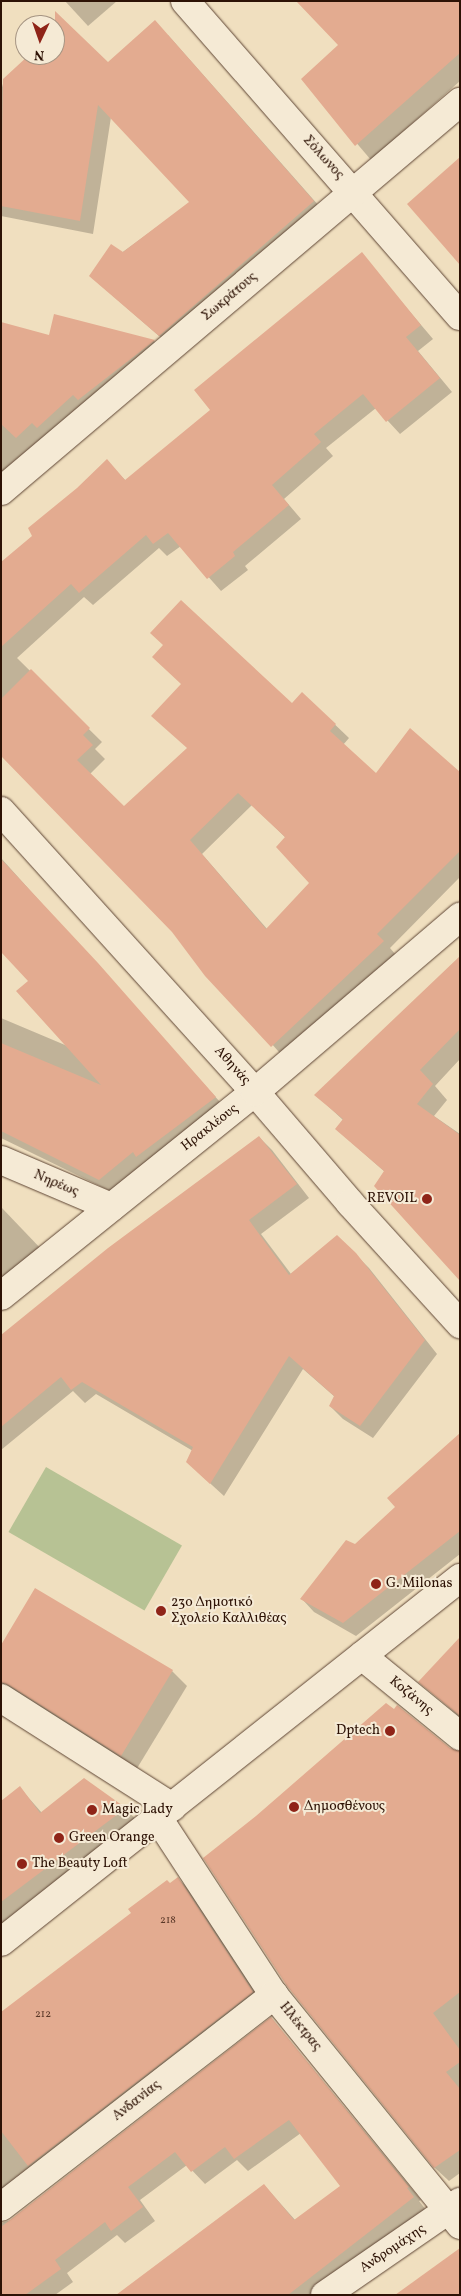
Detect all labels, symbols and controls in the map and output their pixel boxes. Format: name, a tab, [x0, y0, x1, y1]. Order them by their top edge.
north arrow	[15, 15, 65, 65]
text: N	[34, 45, 45, 64]
street label: Σόλωνος	[299, 132, 347, 184]
street label: Σωκράτους	[199, 269, 261, 325]
street label: Αθηνάς	[210, 1043, 254, 1089]
street label: Ηρακλέους	[178, 1101, 242, 1155]
street label: Νηρέως	[31, 1167, 81, 1201]
place label: REVOIL	[367, 1191, 417, 1207]
marker: REVOIL	[421, 1193, 433, 1205]
place label: G. Milonas	[386, 1576, 453, 1592]
marker: G. Milonas	[370, 1578, 382, 1590]
place label: 23ο Δημοτικό Σχολείο Καλλιθέας	[171, 1595, 287, 1628]
marker: 23ο Δημοτικό Σχολείο Καλλιθέας	[155, 1605, 167, 1617]
street label: Κοζάνης	[385, 1673, 437, 1719]
place label: Dptech	[336, 1723, 380, 1739]
marker: Dptech	[384, 1725, 396, 1737]
place label: Δημοσθένους	[304, 1799, 385, 1815]
marker: Δημοσθένους	[288, 1801, 300, 1813]
place label: Magic Lady	[102, 1802, 173, 1818]
marker: Magic Lady	[86, 1804, 98, 1816]
place label: Green Orange	[69, 1830, 155, 1846]
marker: Green Orange	[53, 1832, 65, 1844]
place label: The Beauty Loft	[32, 1856, 128, 1872]
marker: The Beauty Loft	[16, 1858, 28, 1870]
house number: 218	[160, 1914, 176, 1928]
street label: Ηλέκτρας	[275, 1999, 325, 2055]
house number: 212	[35, 2008, 51, 2022]
street label: Ανδανiας	[109, 2077, 165, 2125]
street label: Ανδρομάχης	[357, 2221, 429, 2277]

